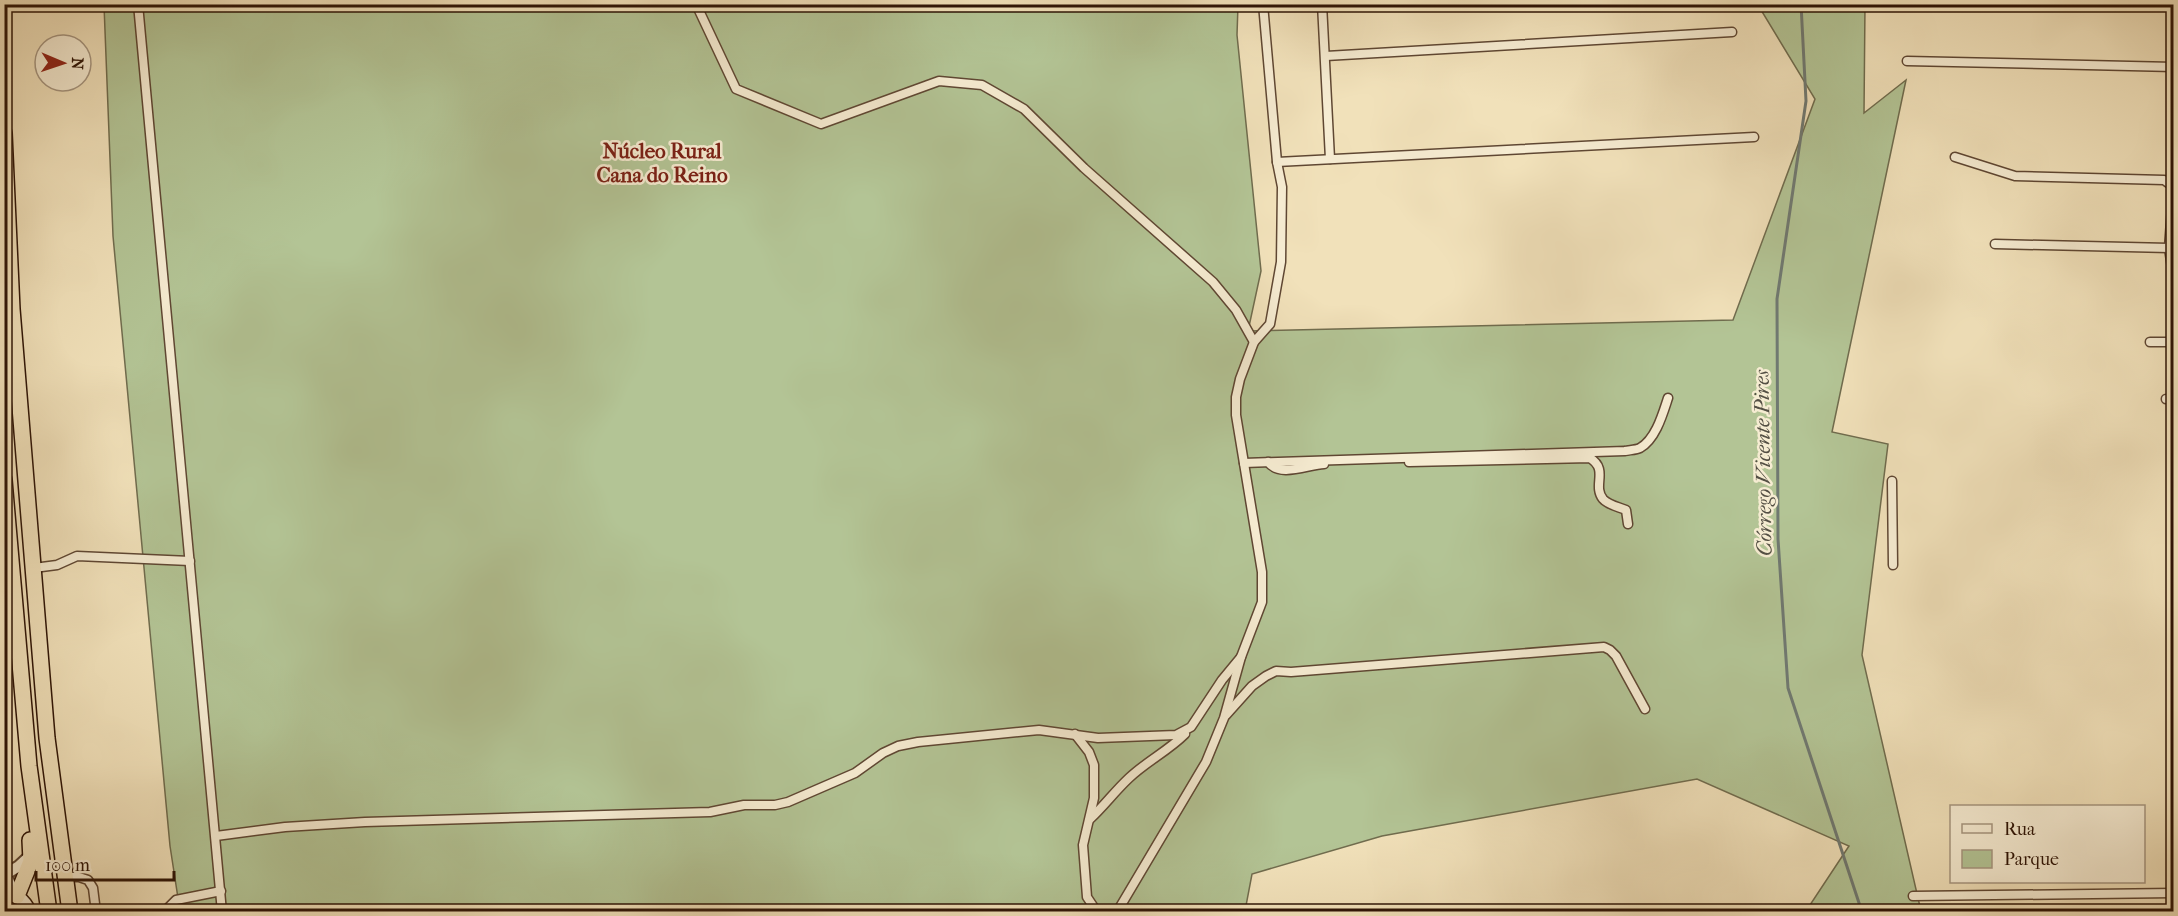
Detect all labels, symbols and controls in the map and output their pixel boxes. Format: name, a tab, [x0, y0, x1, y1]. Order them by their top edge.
north arrow	[33, 33, 93, 93]
text: N	[68, 57, 87, 71]
district label: Núcleo Rural Cana do Reino	[596, 139, 728, 187]
water label: Córrego Vicente Pires	[1749, 369, 1777, 556]
legend	[1950, 805, 2145, 883]
text: Rua	[2004, 819, 2036, 840]
scale bar	[36, 844, 174, 882]
text: Parque	[2004, 849, 2059, 870]
text: 100 m	[45, 855, 90, 876]

